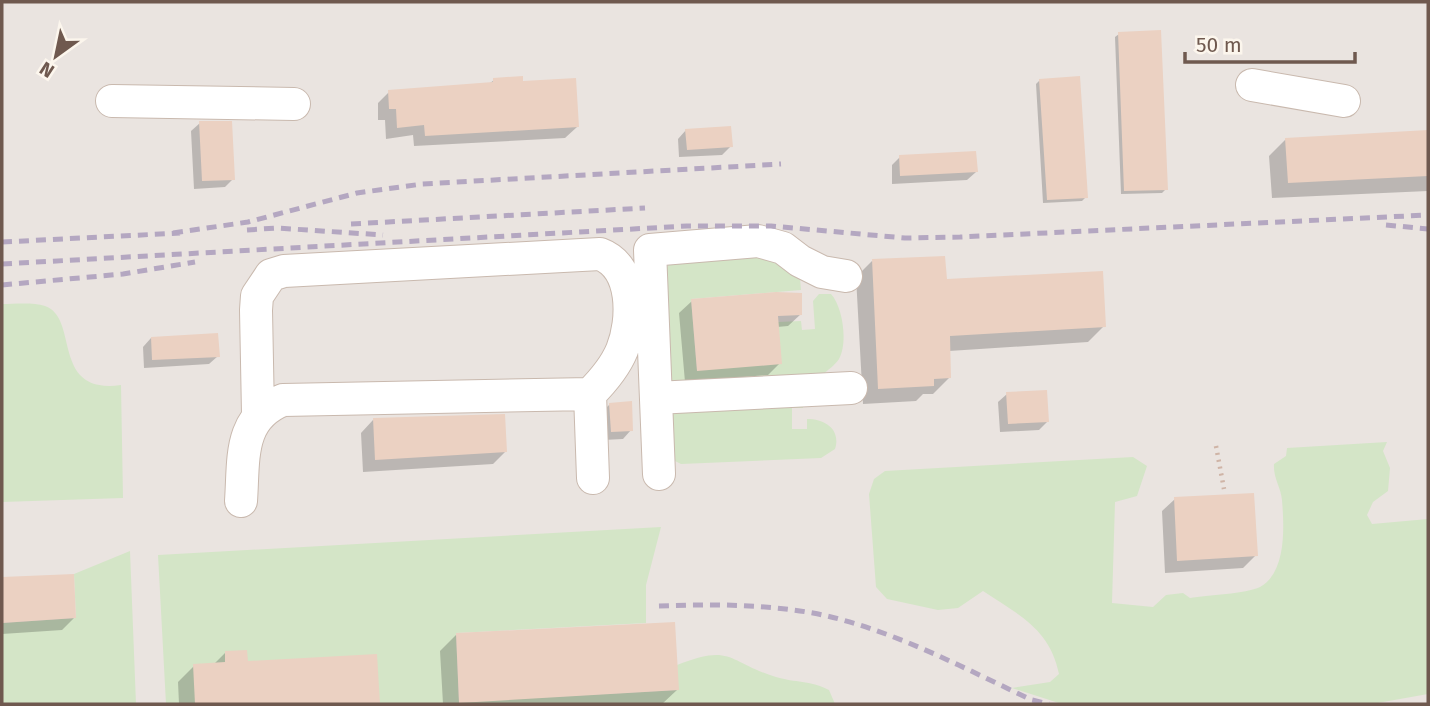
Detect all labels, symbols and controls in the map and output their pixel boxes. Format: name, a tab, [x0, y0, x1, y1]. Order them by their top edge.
north arrow	[21, 21, 91, 91]
scale bar	[1185, 21, 1355, 65]
text: 50 m	[1196, 32, 1242, 58]
text: N	[35, 57, 59, 83]

